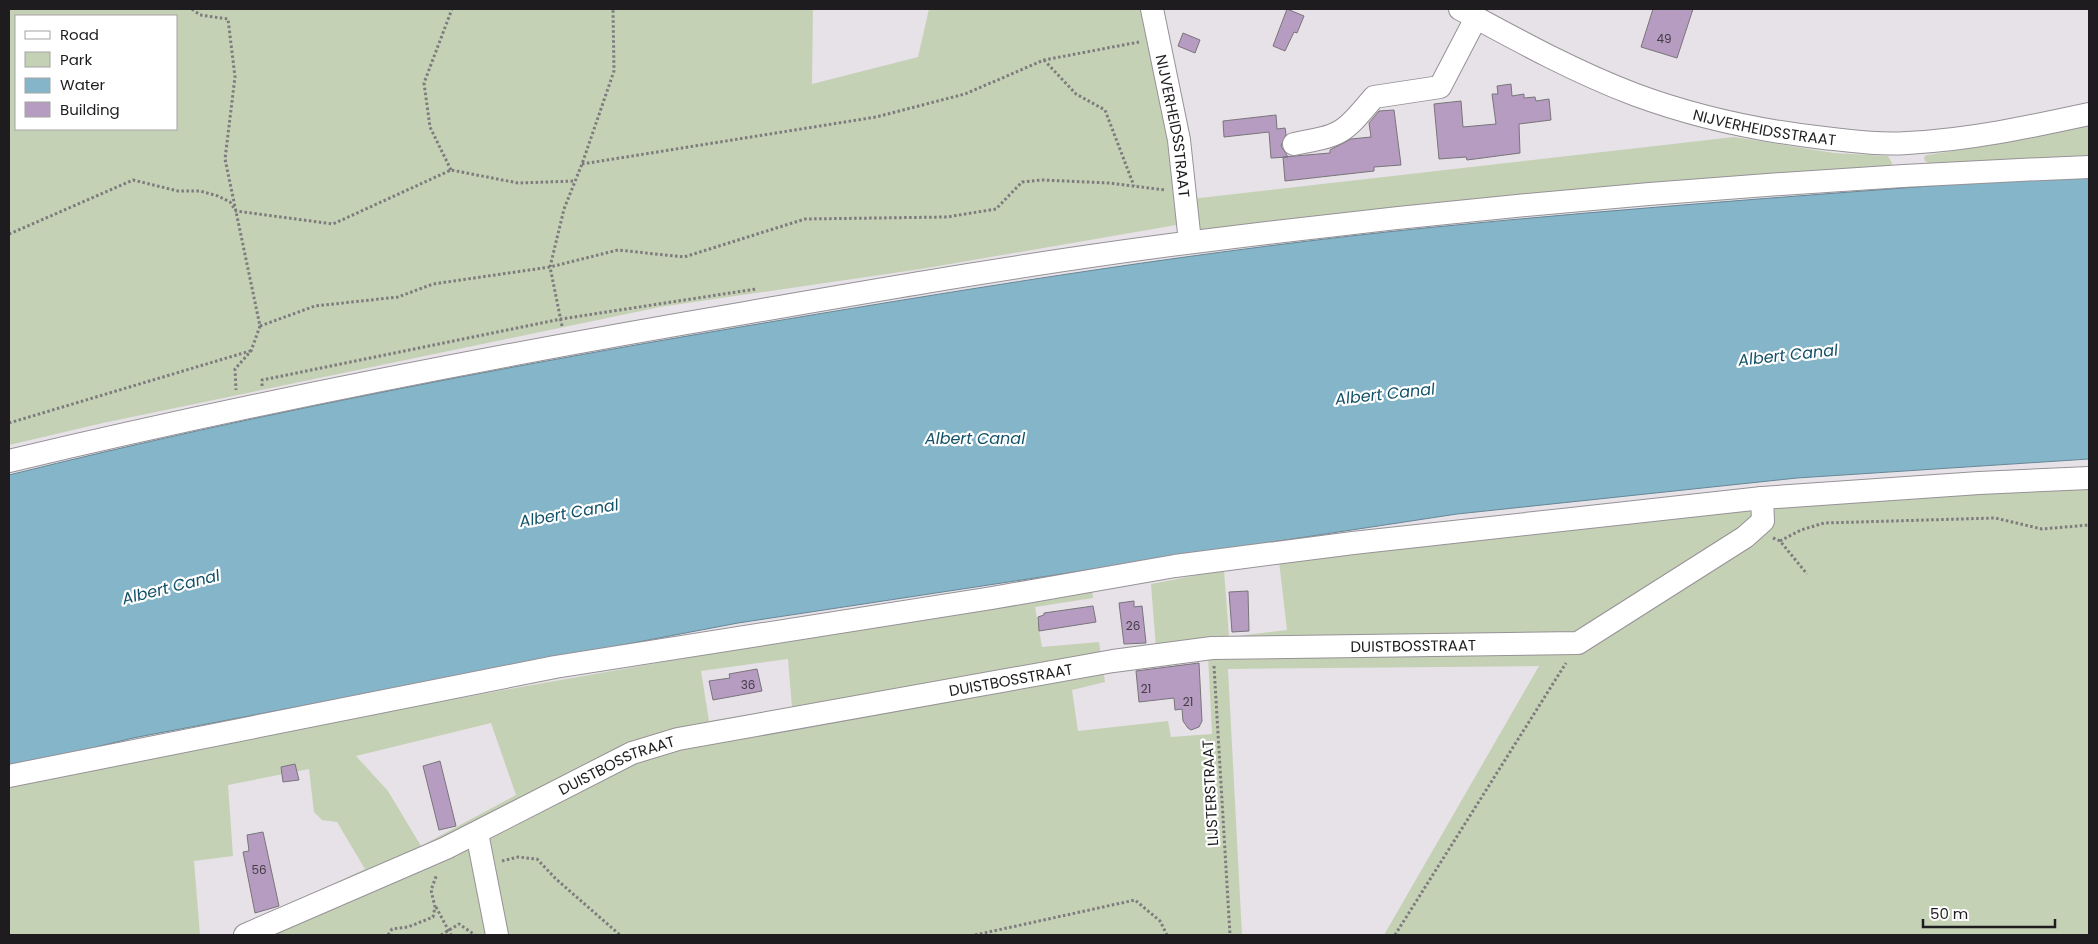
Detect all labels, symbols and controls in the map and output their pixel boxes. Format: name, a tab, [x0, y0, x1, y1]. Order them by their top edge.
legend	[15, 15, 178, 130]
text: Road	[60, 24, 99, 45]
house number: 49	[1656, 30, 1672, 47]
text: Park	[60, 49, 92, 70]
street label: NIJVERHEIDSSTRAAT	[1151, 53, 1196, 198]
text: Water	[60, 74, 106, 95]
text: Building	[60, 99, 120, 120]
street label: NIJVERHEIDSSTRAAT	[1691, 103, 1837, 150]
water label: Albert Canal	[1736, 338, 1839, 372]
water label: Albert Canal	[1333, 377, 1436, 411]
water label: Albert Canal	[924, 427, 1025, 450]
water label: Albert Canal	[517, 493, 620, 533]
water label: Albert Canal	[119, 564, 222, 611]
house number: 26	[1126, 617, 1140, 634]
street label: DUISTBOSSTRAAT	[1350, 634, 1476, 657]
street label: DUISTBOSSTRAAT	[947, 658, 1074, 701]
house number: 36	[741, 676, 755, 693]
house number: 21	[1141, 680, 1151, 697]
house number: 21	[1183, 693, 1193, 710]
street label: DUISTBOSSTRAAT	[554, 730, 677, 800]
street label: LIJSTERSTRAAT	[1197, 739, 1223, 847]
house number: 56	[251, 861, 267, 878]
scale bar	[1923, 896, 2056, 928]
text: 50 m	[1930, 903, 1968, 924]

